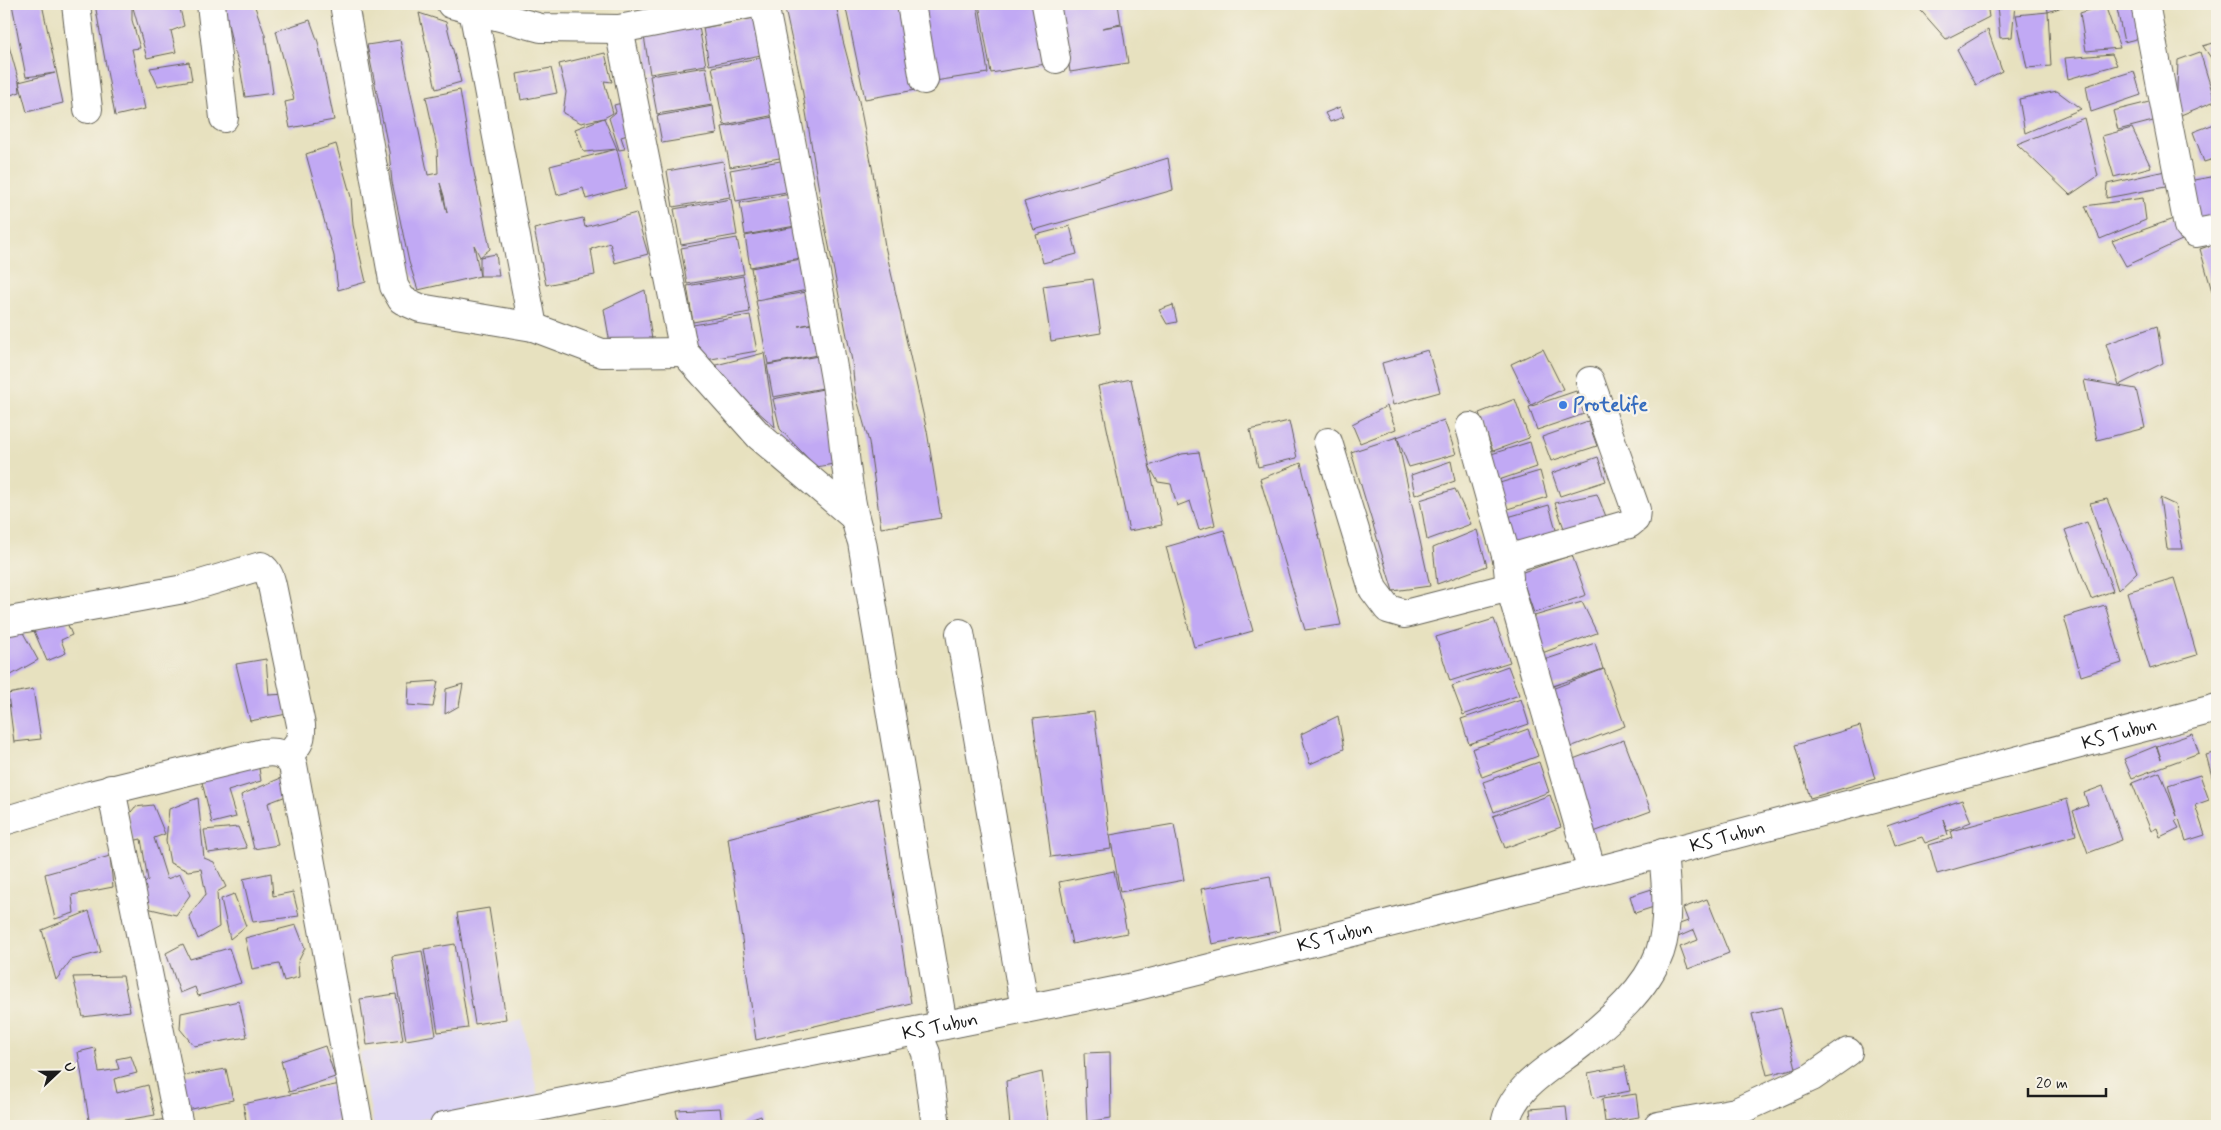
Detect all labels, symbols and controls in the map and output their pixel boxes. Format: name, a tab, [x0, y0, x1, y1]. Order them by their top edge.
place label: Protelife	[1573, 393, 1649, 418]
marker: Protelife	[1557, 399, 1569, 411]
street label: KS Tubun	[2079, 712, 2159, 756]
street label: KS Tubun	[1687, 815, 1768, 858]
street label: KS Tubun	[1295, 915, 1375, 958]
street label: KS Tubun	[900, 1006, 980, 1046]
north arrow	[32, 1048, 82, 1098]
text: U	[59, 1060, 79, 1075]
scale bar	[2028, 1065, 2106, 1097]
text: 20 m	[2036, 1074, 2068, 1094]

